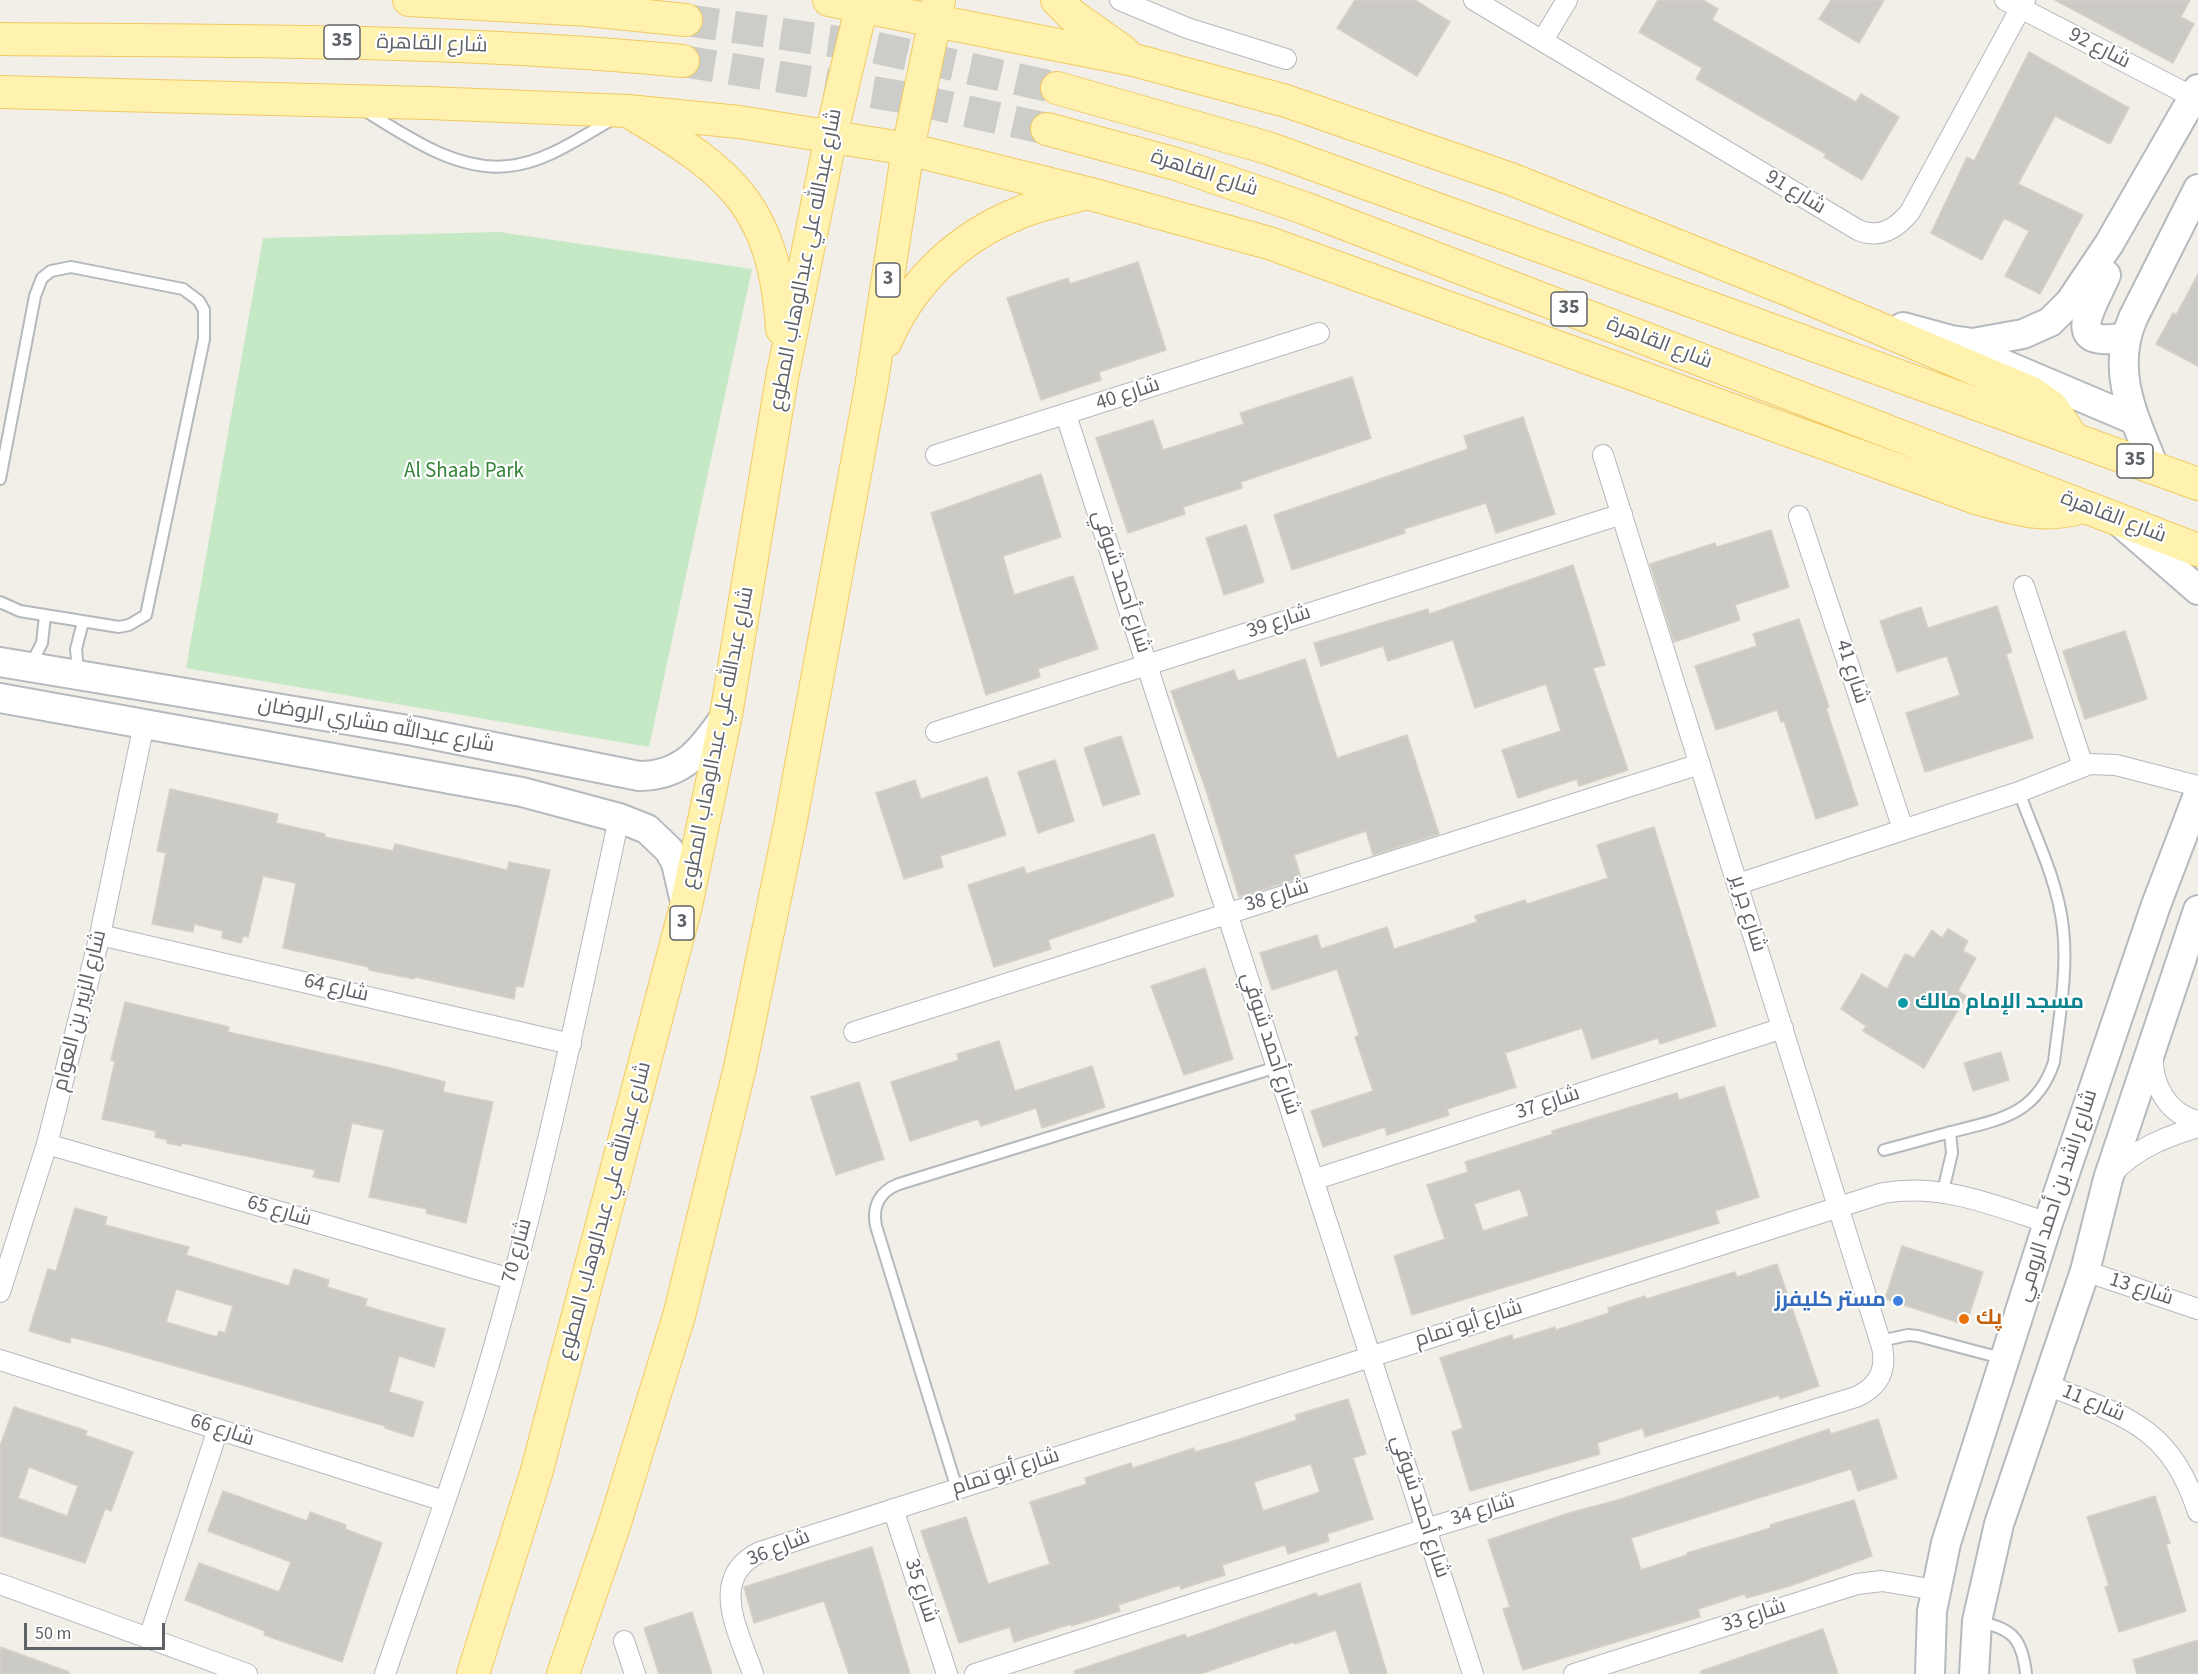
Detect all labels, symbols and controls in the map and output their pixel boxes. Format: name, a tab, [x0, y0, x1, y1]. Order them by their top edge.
street label: شارع 92	[2064, 23, 2134, 75]
road number: 35	[324, 25, 360, 59]
street label: شارع القاهرة	[376, 30, 488, 60]
street label: شارع عبدالله علي عبدالوهاب المطوع	[765, 107, 849, 413]
street label: شارع القاهرة	[1147, 145, 1261, 203]
street label: شارع 91	[1760, 165, 1830, 221]
road number: 3	[876, 263, 900, 297]
road number: 35	[1551, 292, 1587, 326]
street label: شارع القاهرة	[1603, 312, 1715, 376]
street label: شارع 40	[1093, 373, 1163, 417]
road number: 35	[2117, 444, 2153, 478]
park label: Al Shaab Park	[404, 459, 524, 485]
street label: شارع القاهرة	[2057, 486, 2169, 550]
street label: شارع أحمد شوقي	[1085, 508, 1155, 656]
street label: شارع عبدالله علي عبدالوهاب المطوع	[677, 585, 761, 891]
street label: شارع 39	[1244, 601, 1314, 645]
street label: شارع 41	[1829, 637, 1873, 707]
street label: شارع عبدالله مشاري الروضان	[256, 693, 496, 759]
street label: شارع جر ير	[1723, 873, 1771, 955]
street label: شارع 38	[1242, 875, 1312, 919]
road number: 3	[670, 906, 694, 940]
street label: شارع الزبير بن العوام	[49, 928, 113, 1094]
street label: شارع 64	[301, 969, 371, 1009]
street label: شارع أحمد شوقي	[1234, 970, 1304, 1118]
place label: مسجد الإمام مالك	[1915, 990, 2084, 1016]
marker: مسجد الإمام مالك	[1896, 996, 1910, 1010]
street label: شارع عبدالله علي عبدالوهاب المطوع	[554, 1059, 658, 1363]
street label: شارع 37	[1513, 1082, 1583, 1126]
street label: شارع راشد بن أحمد الرومي	[2012, 1087, 2104, 1305]
street label: شارع 65	[244, 1191, 314, 1233]
street label: شارع 70	[497, 1216, 539, 1286]
street label: شارع 13	[2106, 1268, 2176, 1312]
place label: مستر كليفرز	[1774, 1288, 1886, 1314]
marker: مستر كليفرز	[1891, 1294, 1905, 1308]
street label: شارع أبو تمام	[1412, 1296, 1526, 1354]
place label: پك	[1976, 1306, 2002, 1332]
marker: پك	[1957, 1312, 1971, 1326]
street label: شارع 11	[2058, 1380, 2128, 1428]
street label: شارع 66	[187, 1409, 257, 1453]
street label: شارع أحمد شوقي	[1384, 1433, 1454, 1581]
street label: شارع أبو تمام	[949, 1444, 1063, 1502]
street label: شارع 34	[1448, 1489, 1518, 1533]
street label: شارع 36	[744, 1525, 814, 1573]
street label: شارع 35	[898, 1556, 942, 1626]
street label: شارع 33	[1719, 1595, 1789, 1639]
scale bar	[27, 1611, 168, 1649]
text: 50 m	[35, 1621, 71, 1646]

